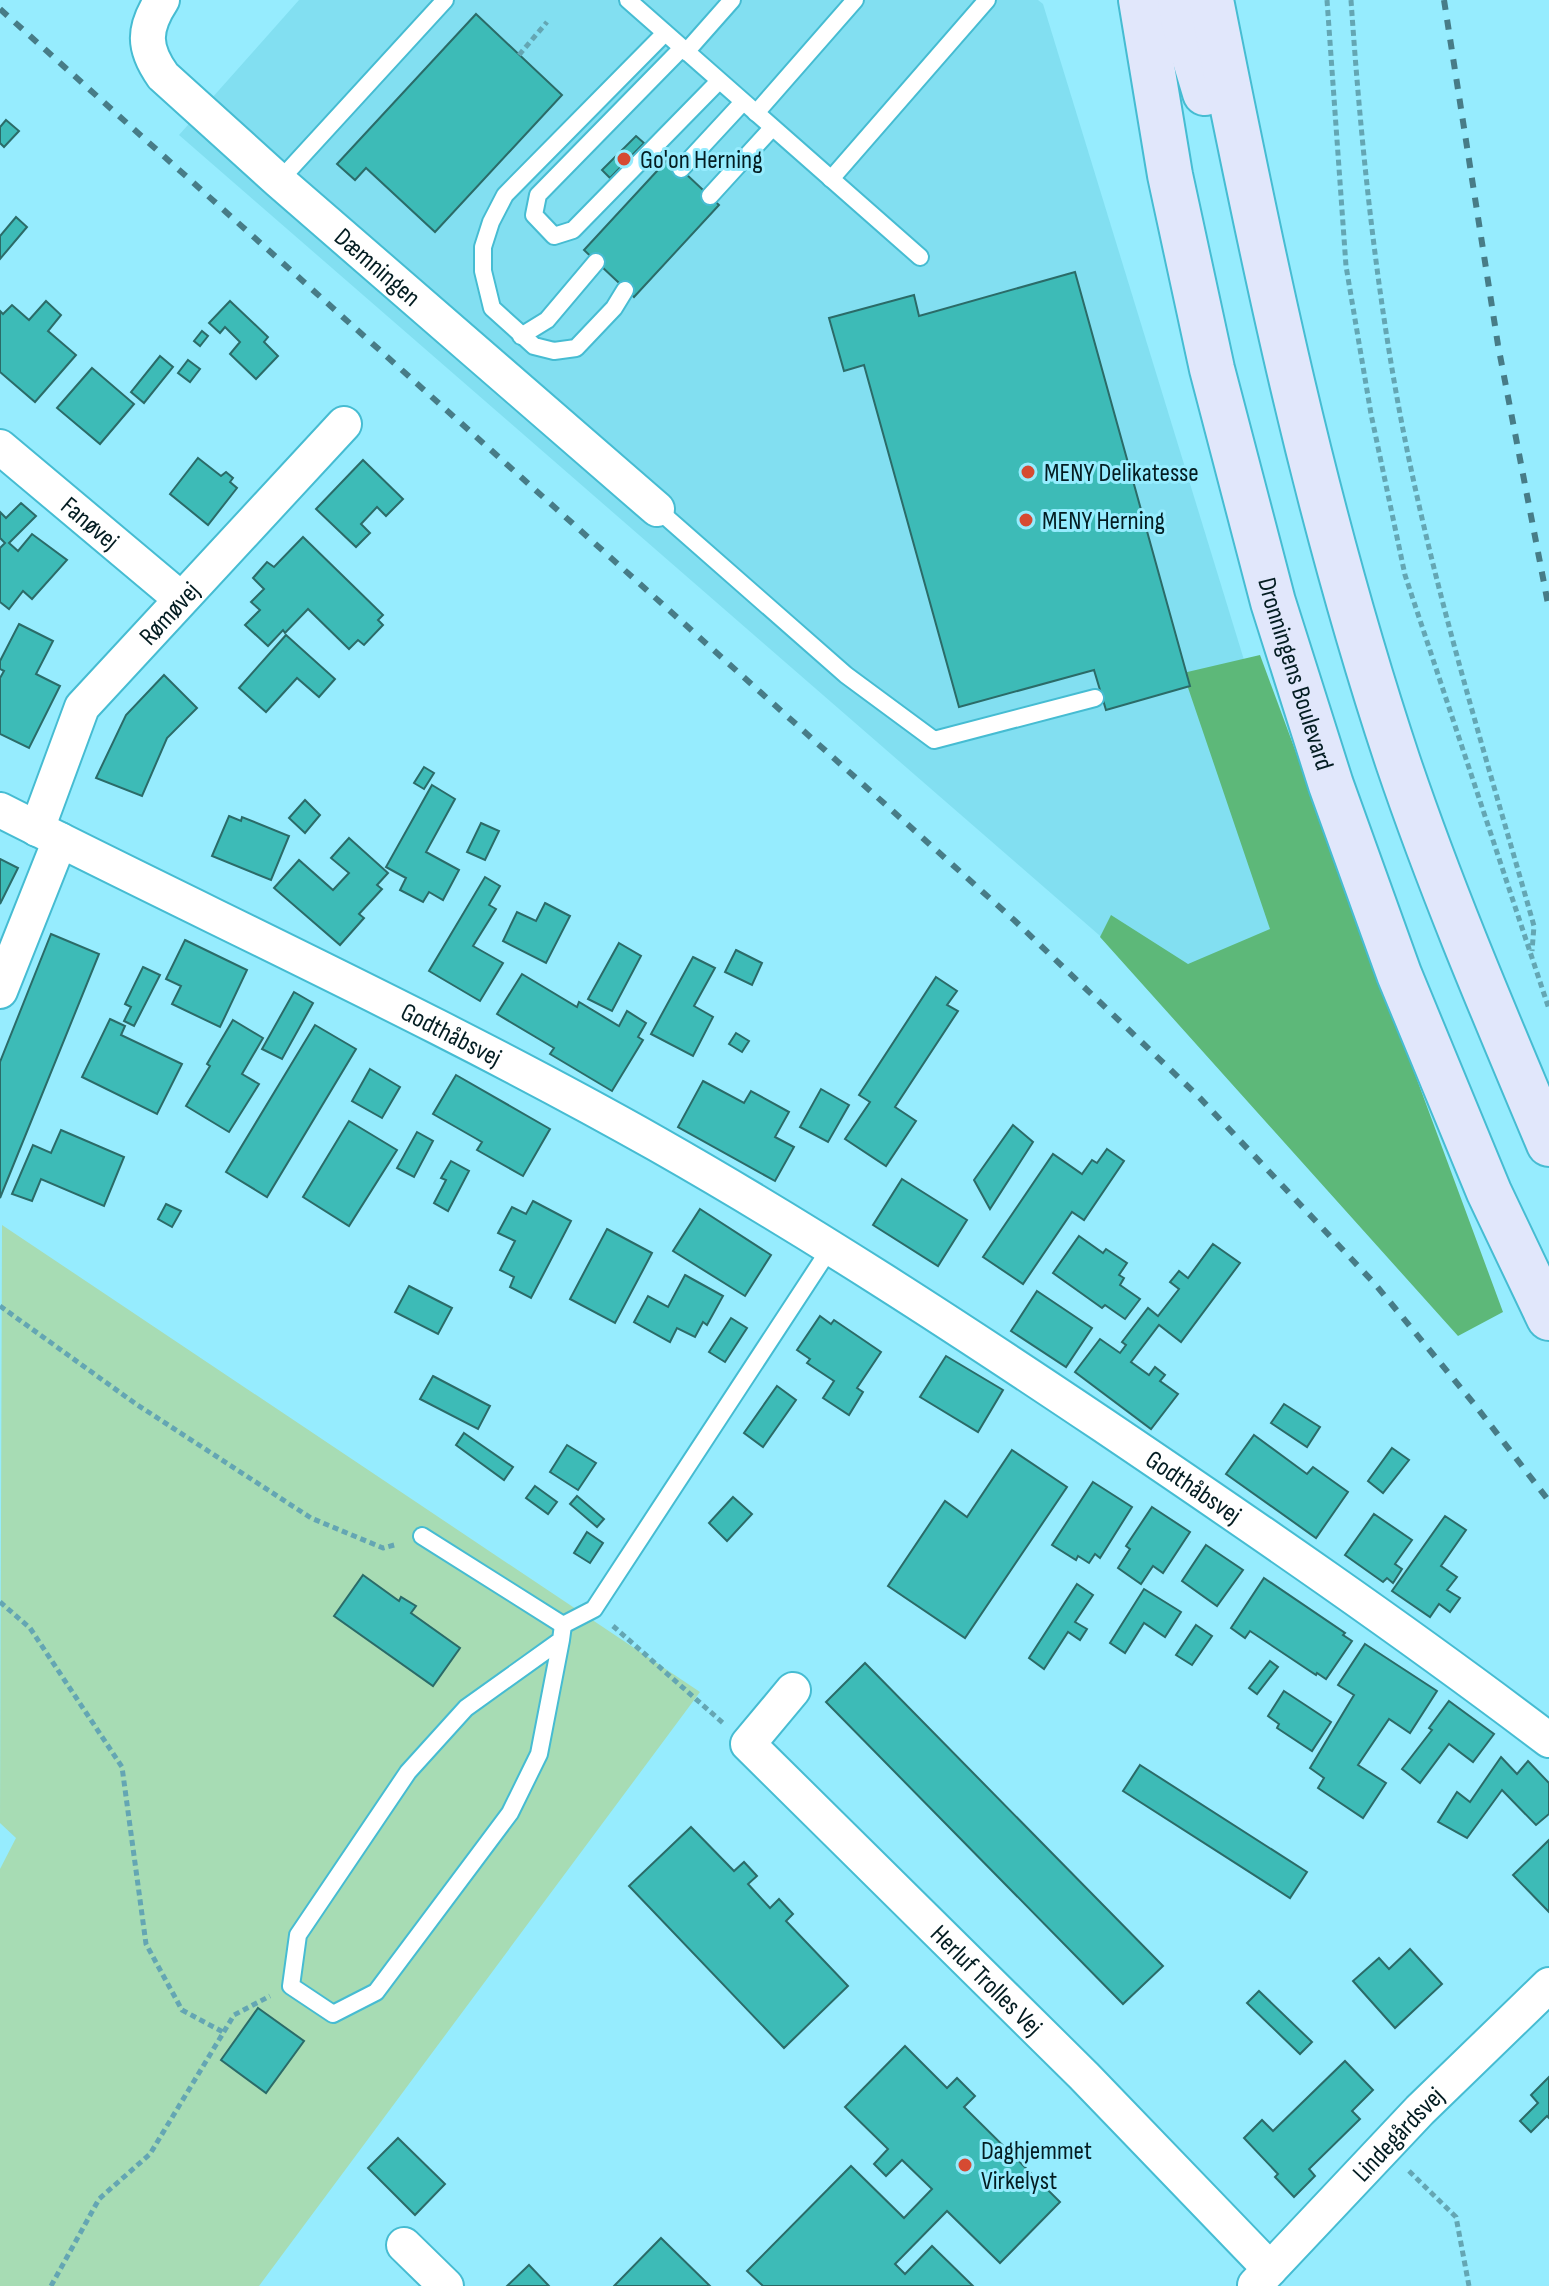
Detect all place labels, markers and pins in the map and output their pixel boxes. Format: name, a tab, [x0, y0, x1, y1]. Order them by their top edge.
place label: Go'on Herning	[640, 145, 763, 176]
marker: Go'on Herning	[615, 150, 633, 168]
place label: MENY Delikatesse	[1044, 458, 1199, 489]
marker: MENY Delikatesse	[1019, 463, 1037, 481]
place label: MENY Herning	[1042, 506, 1165, 537]
marker: MENY Herning	[1017, 511, 1035, 529]
place label: Daghjemmet Virkelyst	[981, 2136, 1092, 2197]
marker: Daghjemmet Virkelyst	[956, 2156, 974, 2174]

